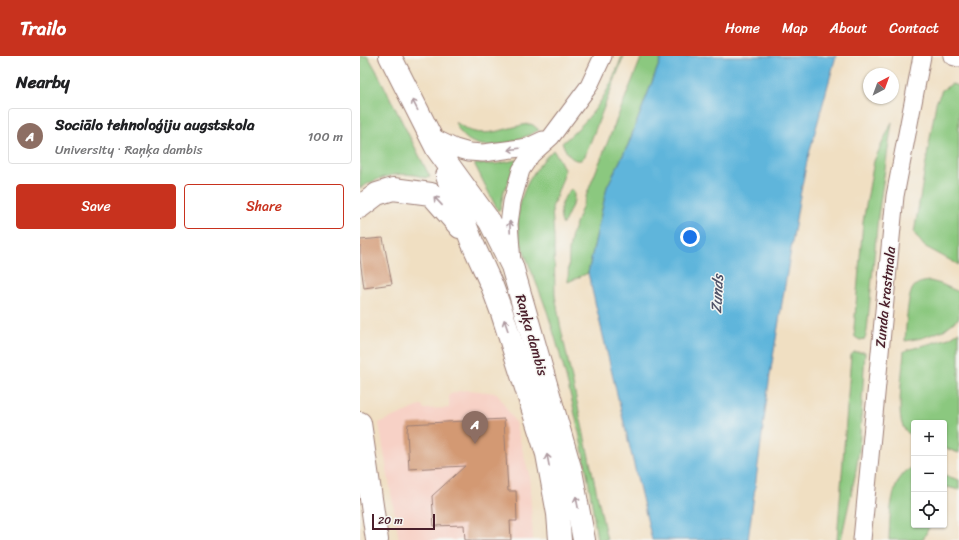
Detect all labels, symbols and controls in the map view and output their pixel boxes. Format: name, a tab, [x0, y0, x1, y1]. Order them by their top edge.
text: Trailo	[20, 12, 66, 45]
text: Home	[725, 16, 760, 41]
text: Map	[782, 16, 808, 41]
text: About	[830, 16, 867, 41]
text: Contact	[889, 16, 939, 41]
text: Nearby	[16, 67, 70, 97]
north arrow	[863, 68, 899, 104]
one-way arrow	[411, 99, 418, 111]
text: Sociālo tehnoloģiju augstskola	[55, 112, 255, 138]
text: A	[26, 125, 34, 148]
text: 100 m	[308, 125, 343, 148]
text: University · Raņķa dambis	[55, 138, 203, 161]
one-way arrow	[508, 145, 521, 153]
button: Save	[16, 184, 176, 229]
button: Share	[184, 184, 344, 229]
one-way arrow	[434, 196, 443, 206]
one-way arrow	[506, 221, 514, 234]
your location	[680, 227, 700, 247]
street label: Zunda krastmala	[868, 244, 903, 349]
water label: Zunds	[703, 272, 731, 314]
street label: Raņķa dambis	[508, 291, 555, 380]
one-way arrow	[502, 319, 509, 332]
pin: A	[462, 411, 488, 444]
map controls	[911, 420, 947, 528]
button: +	[911, 420, 947, 456]
one-way arrow	[544, 454, 552, 467]
button: −	[911, 456, 947, 492]
button: locate	[911, 492, 947, 528]
one-way arrow	[572, 496, 580, 509]
text: 20 m	[378, 511, 403, 530]
scale bar	[372, 512, 435, 531]

